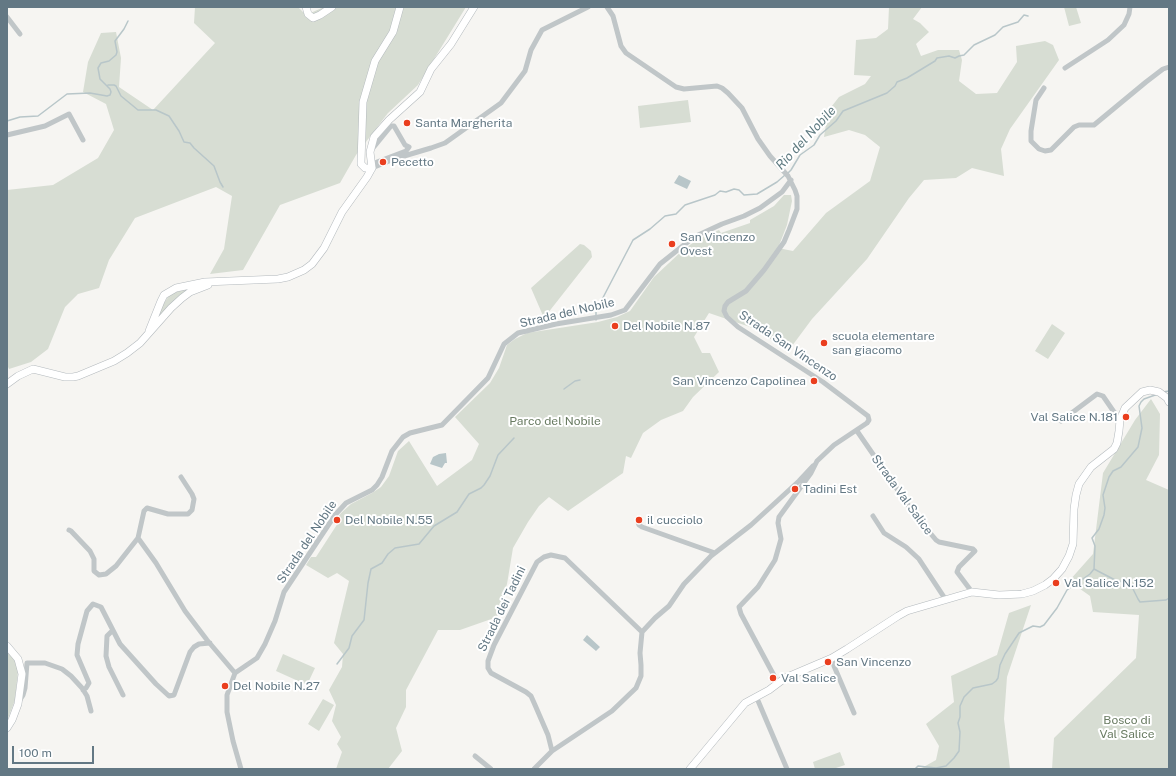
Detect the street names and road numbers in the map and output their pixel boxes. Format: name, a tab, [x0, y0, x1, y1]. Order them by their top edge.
street label: Strada del Nobile	[518, 295, 616, 331]
street label: Strada San Vincenzo	[736, 308, 840, 384]
street label: Strada Val Salice	[868, 452, 936, 538]
street label: Strada del Nobile	[274, 498, 340, 586]
street label: Strada dei Tadini	[475, 564, 529, 654]

